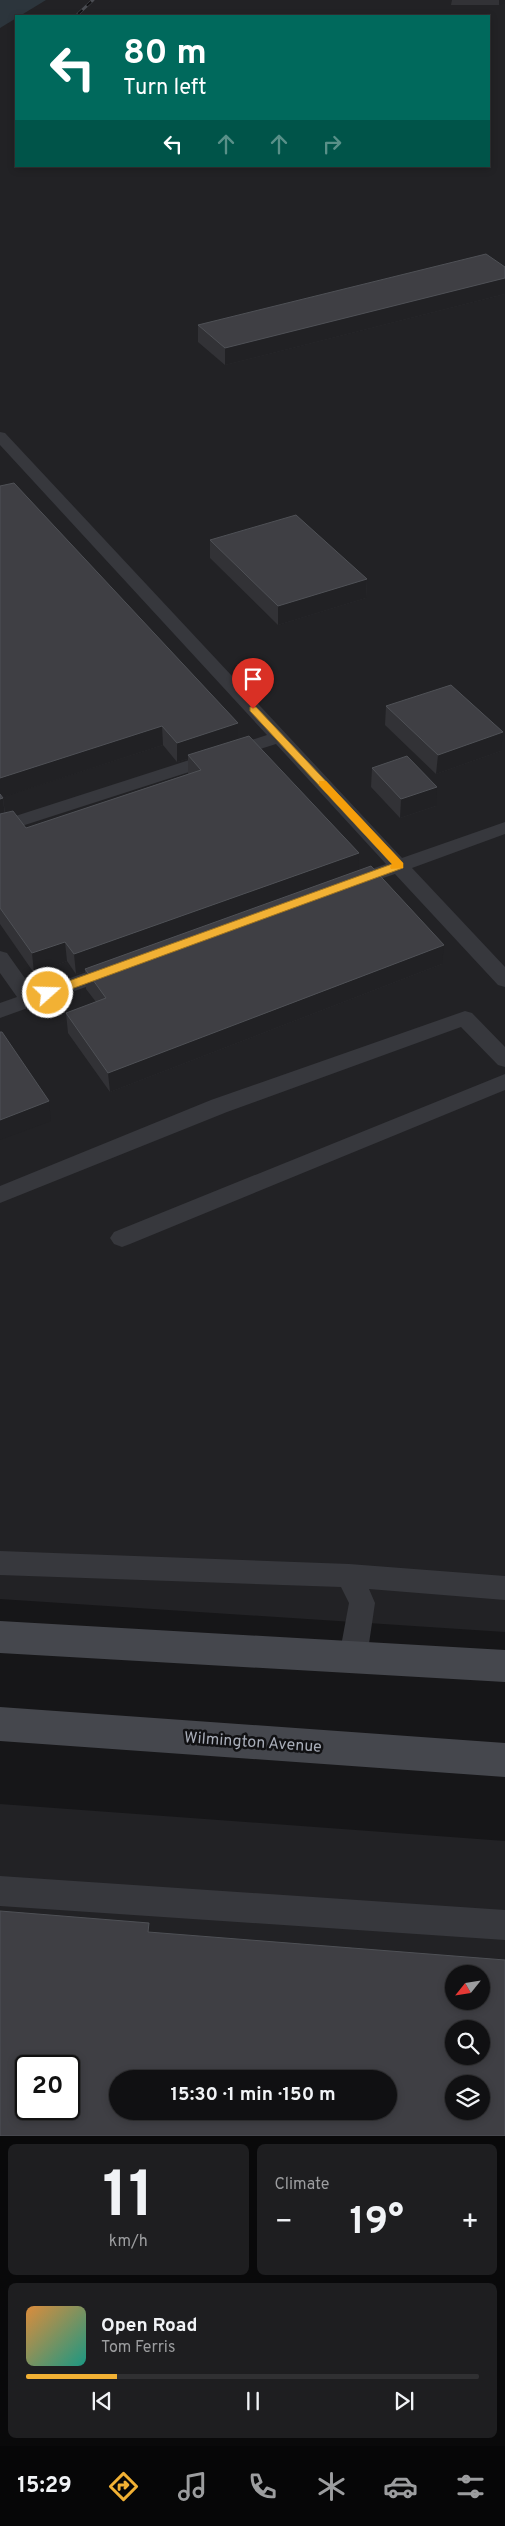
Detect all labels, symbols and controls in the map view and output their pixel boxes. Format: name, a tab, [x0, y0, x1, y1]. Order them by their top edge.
text: 80 m	[123, 32, 207, 76]
icon: left	[40, 35, 105, 100]
text: Turn left	[123, 75, 206, 102]
icon: left	[159, 130, 187, 158]
icon: ahead	[212, 130, 240, 158]
icon: ahead	[265, 130, 293, 158]
icon: right	[318, 130, 346, 158]
pin	[232, 658, 274, 709]
icon: arrive	[239, 665, 267, 693]
position arrow	[21, 966, 73, 1018]
street label: Wilmington Avenue	[183, 1728, 322, 1758]
north arrow	[445, 1965, 490, 2010]
map controls	[445, 1965, 490, 2120]
button: search	[445, 2020, 490, 2065]
speed limit sign: 20	[15, 2055, 80, 2120]
button: layers	[445, 2075, 490, 2120]
text: 15:30 · 1 min · 150 m	[170, 2083, 336, 2107]
text: 11	[102, 2158, 154, 2240]
text: Climate	[275, 2175, 329, 2195]
text: 19°	[350, 2199, 404, 2248]
text: −	[275, 2205, 293, 2241]
text: +	[461, 2205, 479, 2241]
text: km/h	[109, 2232, 148, 2252]
text: Open Road	[101, 2314, 197, 2338]
text: Tom Ferris	[101, 2338, 175, 2358]
icon: previous	[88, 2387, 116, 2415]
icon: pause	[239, 2387, 267, 2415]
icon: next	[390, 2387, 418, 2415]
icon: directions	[106, 2469, 141, 2504]
icon: music	[175, 2469, 210, 2504]
icon: phone	[245, 2469, 280, 2504]
icon: climate	[314, 2469, 349, 2504]
icon: car	[383, 2469, 418, 2504]
icon: filters	[453, 2469, 488, 2504]
text: 15:29	[17, 2473, 72, 2500]

